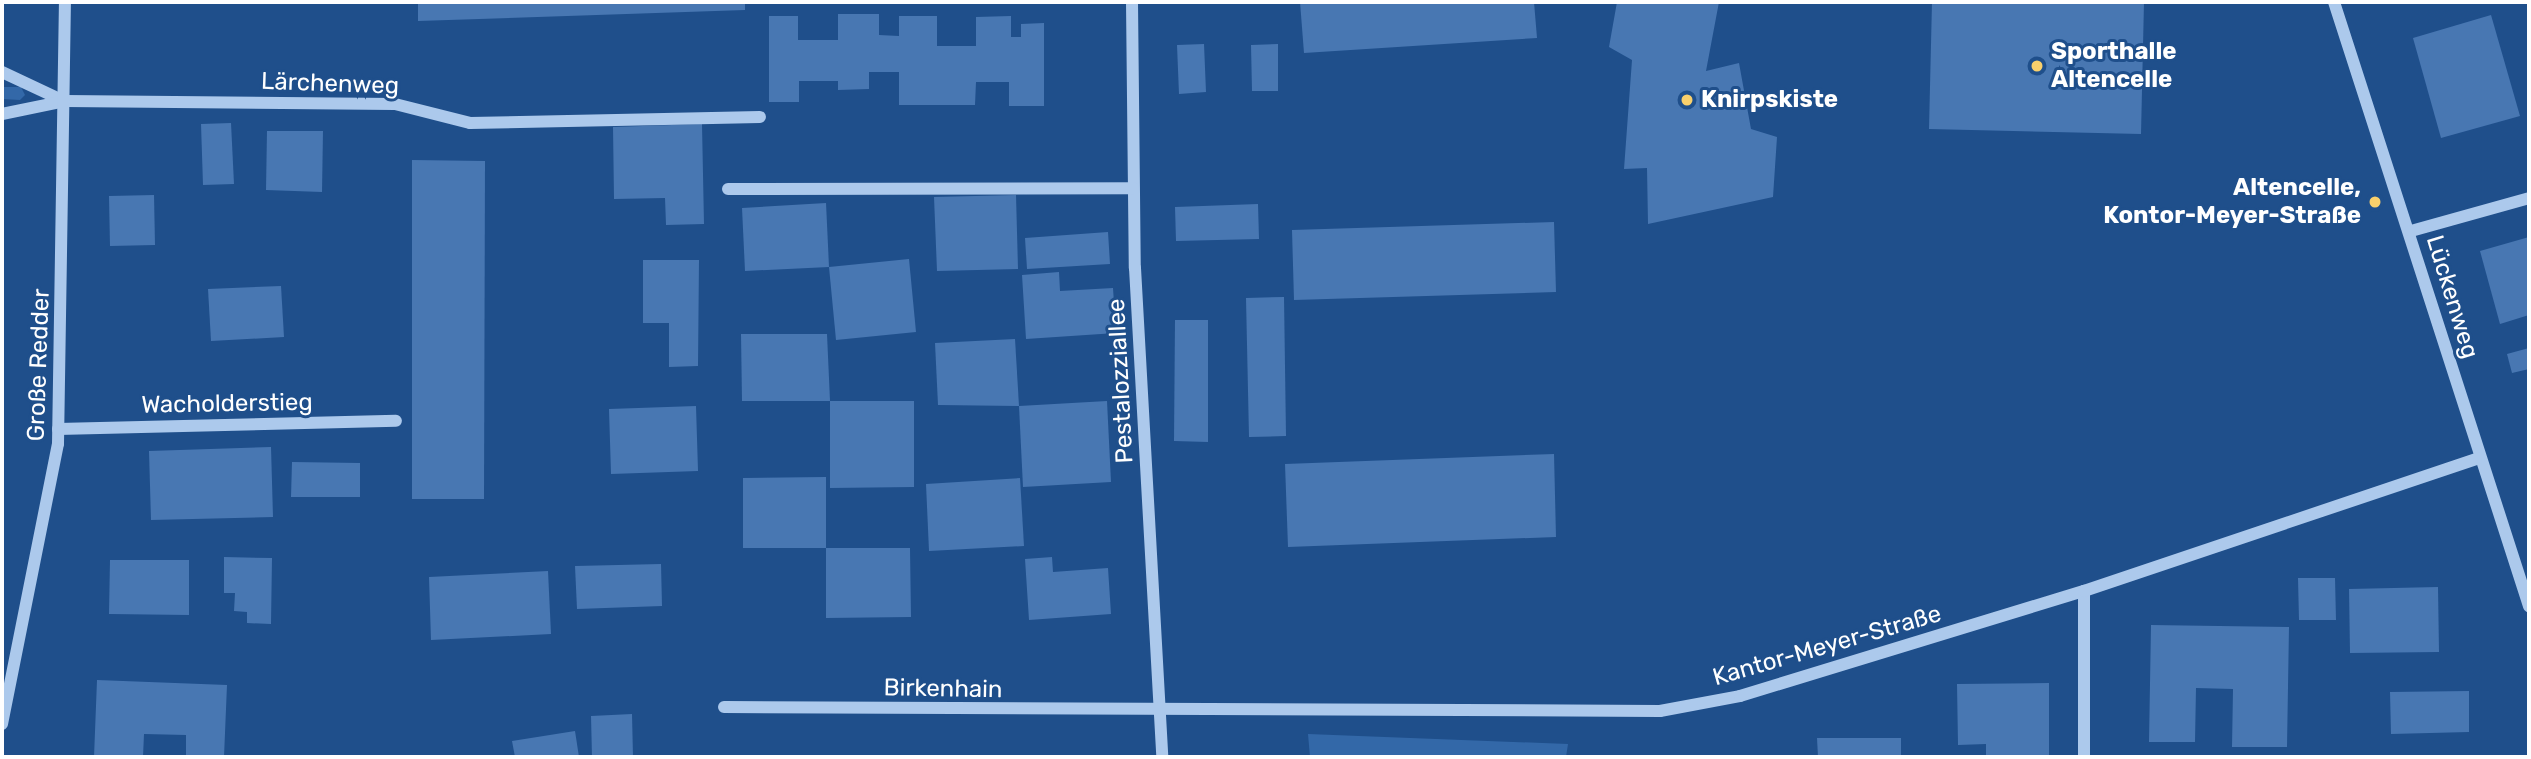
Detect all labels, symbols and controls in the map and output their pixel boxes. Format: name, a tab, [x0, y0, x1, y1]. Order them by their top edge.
place label: Sporthalle Altencelle	[2051, 38, 2177, 94]
marker: Sporthalle Altencelle	[2029, 58, 2045, 74]
street label: Lärchenweg	[261, 67, 399, 101]
place label: Knirpskiste	[1701, 86, 1838, 114]
marker: Knirpskiste	[1679, 92, 1695, 108]
place label: Altencelle, Kontor-Meyer-Straße	[2103, 174, 2361, 230]
marker: Altencelle, Kontor-Meyer-Straße	[2367, 194, 2383, 210]
street label: Lückenweg	[2420, 232, 2484, 362]
street label: Große Redder	[22, 288, 56, 442]
street label: Pestalozziallee	[1102, 298, 1140, 464]
street label: Wacholderstieg	[141, 388, 313, 420]
street label: Kantor-Meyer-Straße	[1709, 600, 1945, 692]
street label: Birkenhain	[883, 674, 1003, 704]

